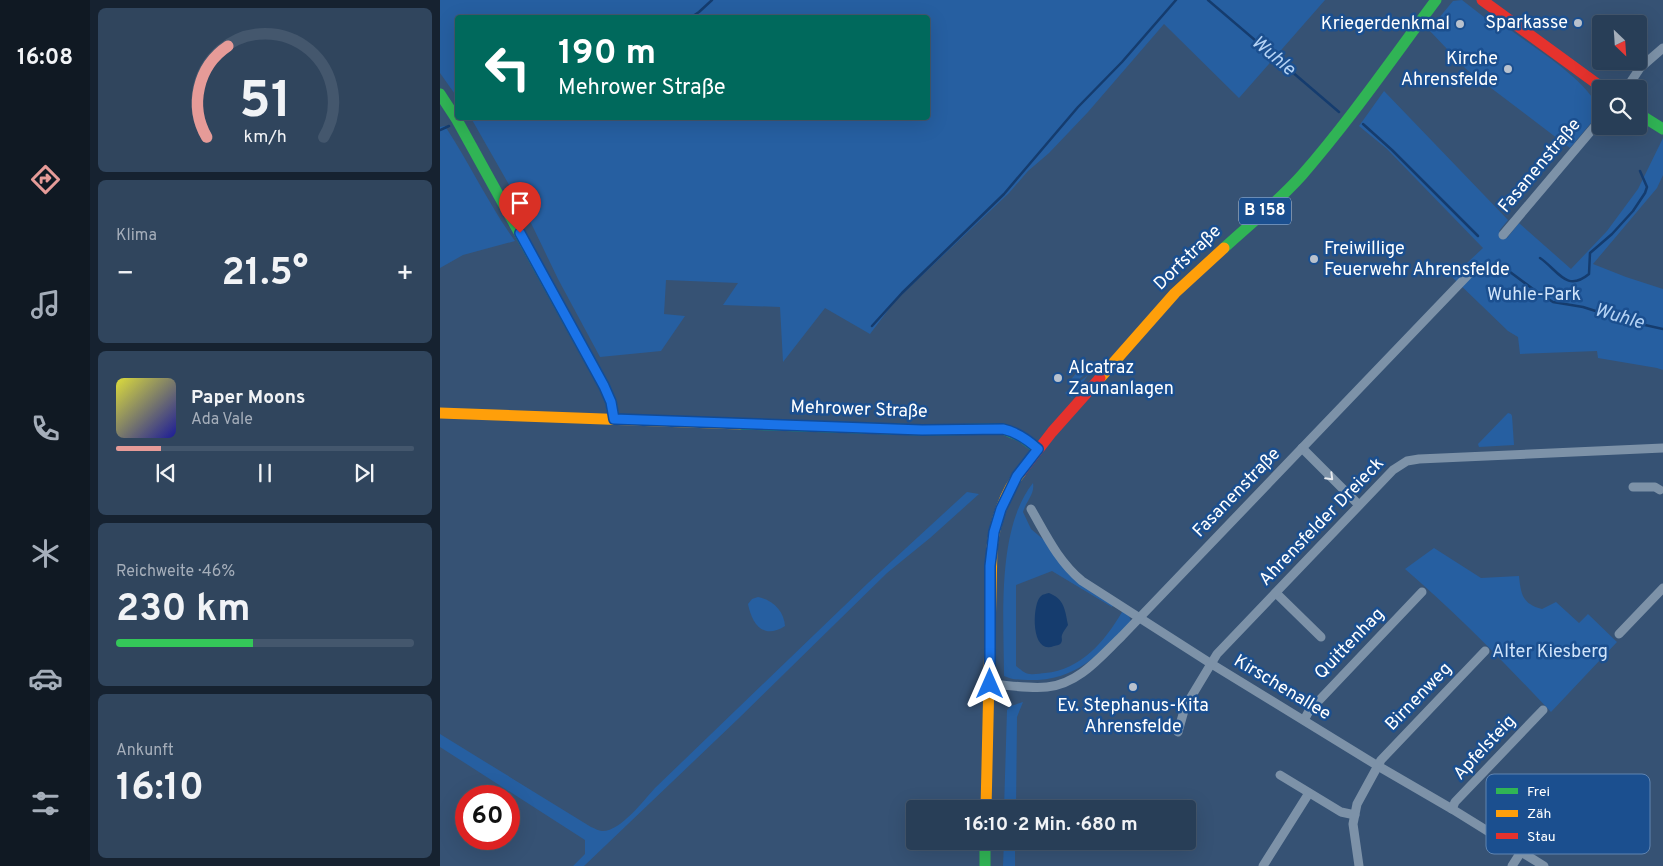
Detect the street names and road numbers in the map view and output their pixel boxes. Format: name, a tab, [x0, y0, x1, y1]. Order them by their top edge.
street label: Fasanenstraße	[1494, 114, 1586, 218]
road number: B 158	[1239, 198, 1291, 225]
street label: Dorfstraße	[1150, 220, 1226, 296]
street label: Mehrower Straße	[790, 396, 928, 424]
street label: Fasanenstraße	[1188, 443, 1286, 543]
street label: Ahrensfelder Dreieck	[1255, 453, 1389, 591]
street label: Quittenhag	[1310, 603, 1390, 685]
street label: Kirschenallee	[1229, 650, 1335, 726]
street label: Birnenweg	[1381, 658, 1457, 736]
street label: Apfelsteig	[1449, 710, 1521, 786]

